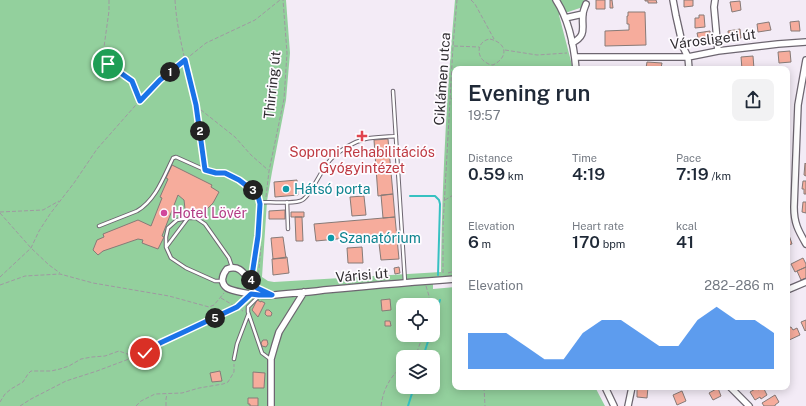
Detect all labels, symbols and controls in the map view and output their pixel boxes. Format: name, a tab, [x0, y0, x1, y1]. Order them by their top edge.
street label: Városligeti út	[669, 26, 757, 52]
street label: Ciklámen utca	[431, 32, 453, 126]
pin	[91, 47, 125, 81]
street label: Thirring út	[260, 50, 284, 120]
icon: arrive	[97, 53, 119, 75]
pin: 1	[160, 62, 180, 82]
text: 1	[168, 66, 172, 78]
button: share	[732, 79, 774, 121]
text: Evening run	[468, 80, 590, 106]
text: 19:57	[468, 108, 500, 123]
pin: 2	[190, 121, 210, 141]
text: 2	[197, 125, 204, 137]
marker: Soproni Rehabilitációs Gyógyintézet	[356, 130, 368, 142]
place label: Soproni Rehabilitációs Gyógyintézet	[289, 144, 435, 176]
text: Distance	[468, 152, 513, 164]
text: Time	[572, 152, 597, 164]
text: Pace	[676, 152, 701, 164]
text: 0.59	[468, 164, 505, 184]
text: 4:19	[572, 164, 605, 184]
text: 7:19	[676, 164, 709, 184]
text: km	[505, 170, 523, 182]
text: /km	[709, 170, 731, 182]
pin: 3	[243, 180, 263, 200]
place label: Hátsó porta	[294, 181, 371, 197]
text: 3	[249, 184, 257, 196]
marker: Hátsó porta	[281, 184, 291, 194]
place label: Hotel Lövér	[172, 205, 247, 221]
marker: Hotel Lövér	[159, 208, 169, 218]
text: Elevation	[468, 220, 515, 232]
text: Heart rate	[572, 220, 624, 232]
text: kcal	[676, 220, 697, 232]
place label: Szanatórium	[339, 230, 421, 246]
text: 6	[468, 232, 479, 252]
text: 170	[572, 232, 600, 252]
text: 41	[676, 232, 694, 252]
marker: Szanatórium	[326, 233, 336, 243]
text: m	[479, 238, 491, 250]
text: bpm	[600, 238, 625, 250]
street label: Várisi út	[335, 265, 389, 285]
pin: 4	[241, 270, 261, 290]
text: 4	[247, 274, 255, 286]
text: Elevation	[468, 278, 523, 293]
text: 282–286 m	[704, 278, 774, 293]
map controls	[396, 298, 440, 394]
button: locate	[396, 298, 440, 342]
pin: 5	[205, 308, 225, 328]
text: 5	[211, 312, 219, 324]
pin	[128, 336, 162, 370]
icon: check	[134, 342, 156, 364]
button: layers	[396, 350, 440, 394]

